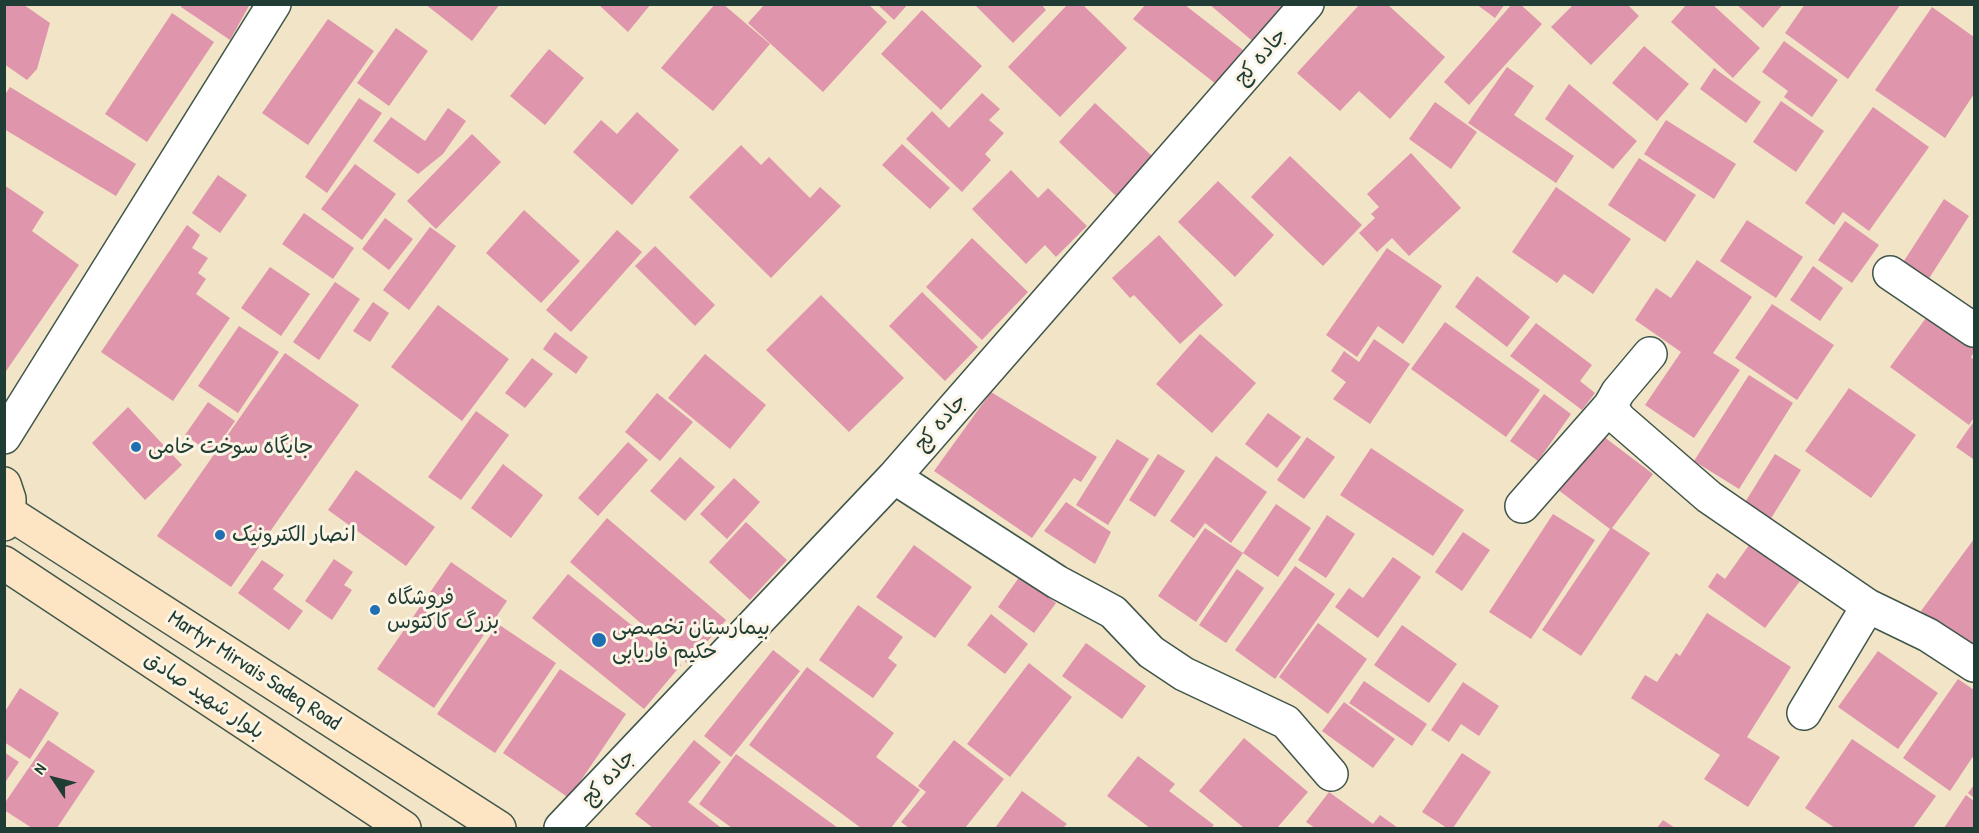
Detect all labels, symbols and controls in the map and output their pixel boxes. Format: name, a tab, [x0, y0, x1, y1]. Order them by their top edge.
street label: جاده کج	[1229, 23, 1293, 91]
street label: جاده کج	[909, 389, 973, 457]
place label: جایگاه سوخت خامی	[148, 434, 314, 460]
marker: جایگاه سوخت خامی	[129, 440, 143, 454]
place label: انصار الکترونیک	[232, 522, 356, 548]
marker: انصار الکترونیک	[213, 528, 227, 542]
place label: فروشگاه بزرگ کاکتوس	[387, 585, 499, 635]
marker: فروشگاه بزرگ کاکتوس	[368, 603, 382, 617]
street label: Martyr Mirvais Sadeq Road	[163, 606, 345, 736]
place label: بیمارستان تخصصی حکیم فاریابی	[612, 615, 770, 665]
marker: بیمارستان تخصصی حکیم فاریابی	[590, 631, 608, 649]
street label: بلوار شهید صادق	[139, 647, 269, 745]
street label: جاده کج	[577, 745, 641, 811]
north arrow	[24, 749, 84, 809]
text: N	[28, 759, 51, 778]

